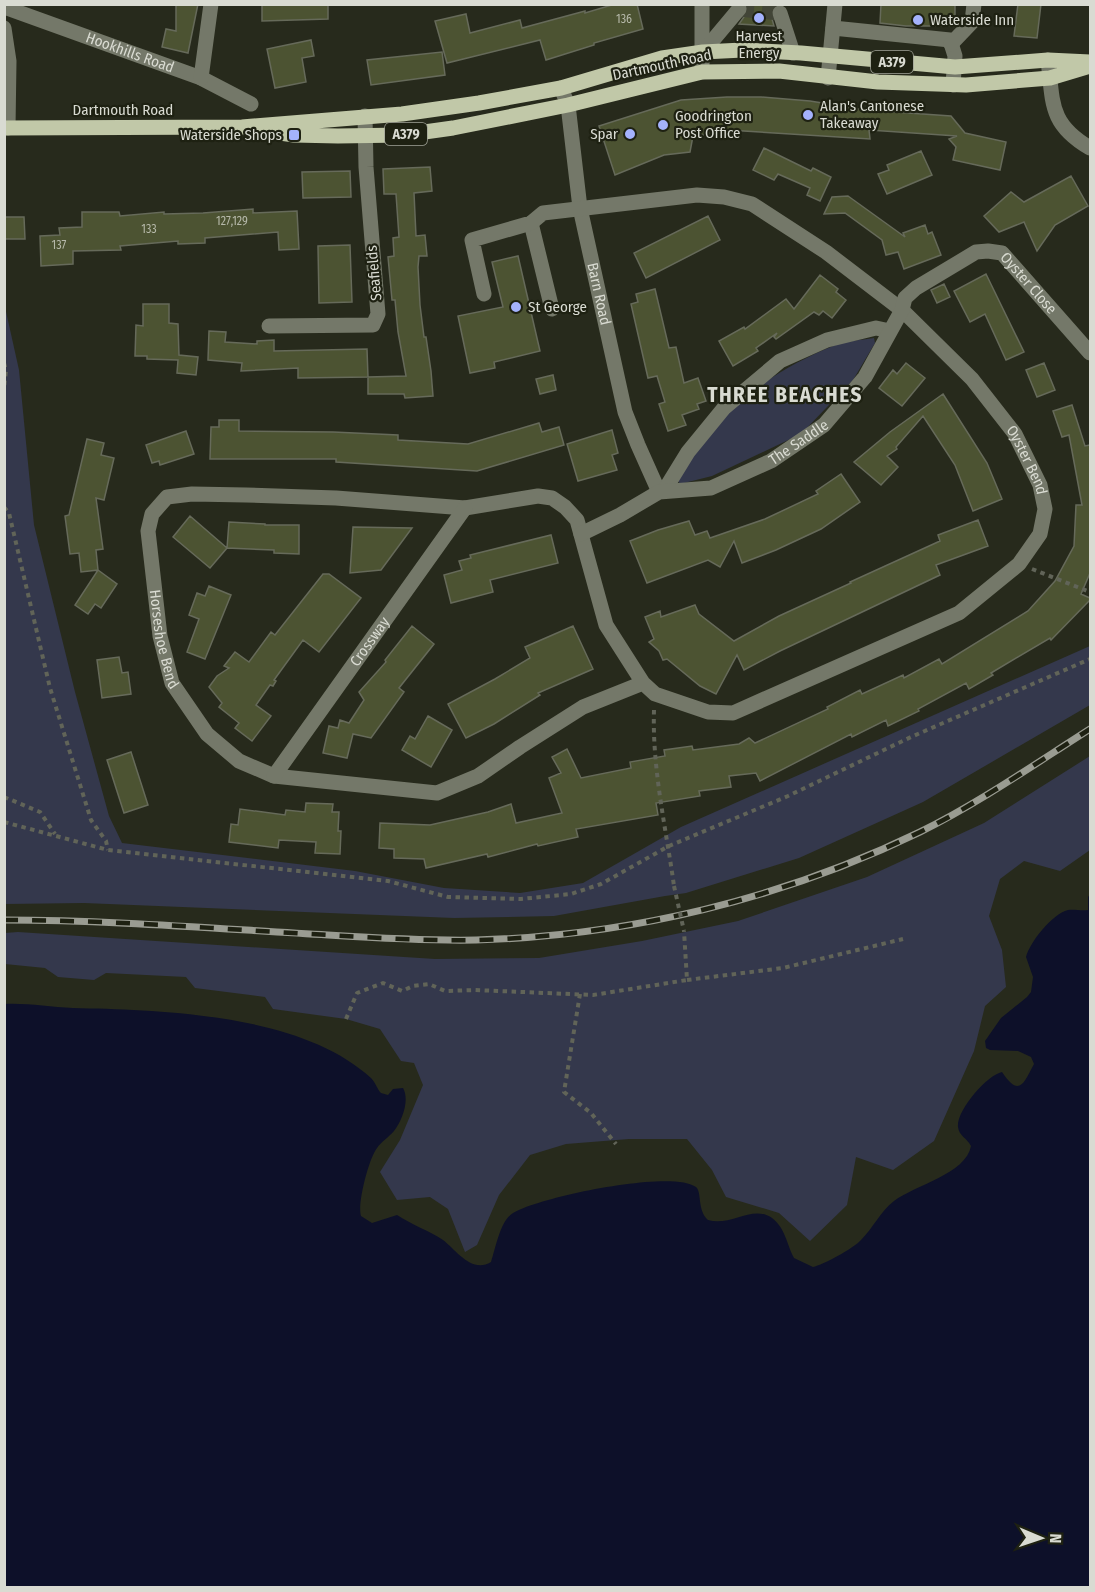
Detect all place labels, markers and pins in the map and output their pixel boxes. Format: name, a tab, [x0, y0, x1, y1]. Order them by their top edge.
marker: Harvest Energy	[752, 11, 766, 25]
place label: Waterside Inn	[930, 11, 1014, 29]
marker: Waterside Inn	[911, 13, 925, 27]
place label: Harvest Energy	[735, 27, 783, 62]
place label: Alan's Cantonese Takeaway	[820, 97, 924, 132]
place label: Goodrington Post Office	[675, 107, 752, 142]
marker: Alan's Cantonese Takeaway	[801, 108, 815, 122]
marker: Goodrington Post Office	[656, 118, 670, 132]
place label: Spar	[590, 125, 619, 143]
place label: Waterside Shops	[180, 126, 282, 144]
marker: Spar	[623, 127, 637, 141]
marker: Waterside Shops	[287, 128, 301, 142]
place label: St George	[528, 298, 587, 316]
marker: St George	[509, 300, 523, 314]

